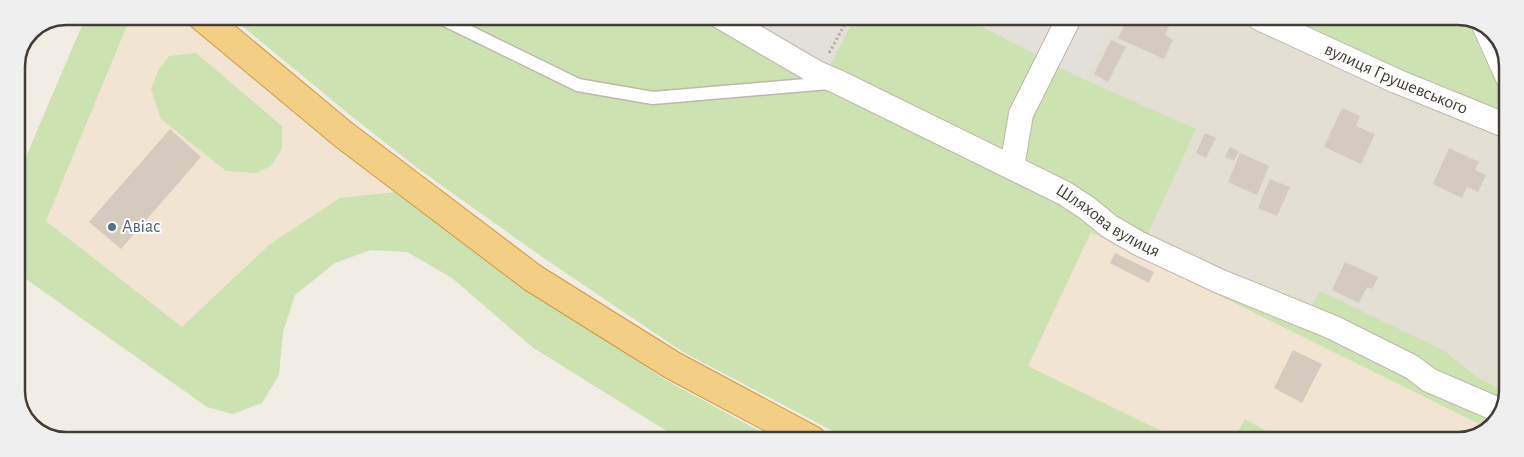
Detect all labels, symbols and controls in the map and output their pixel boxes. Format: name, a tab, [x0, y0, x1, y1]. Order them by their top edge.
street label: вулиця Грушевського	[1322, 40, 1470, 118]
street label: Шляхова вулиця	[1052, 181, 1163, 261]
place label: Авіас	[122, 218, 160, 236]
marker: Авіас	[106, 221, 118, 233]

